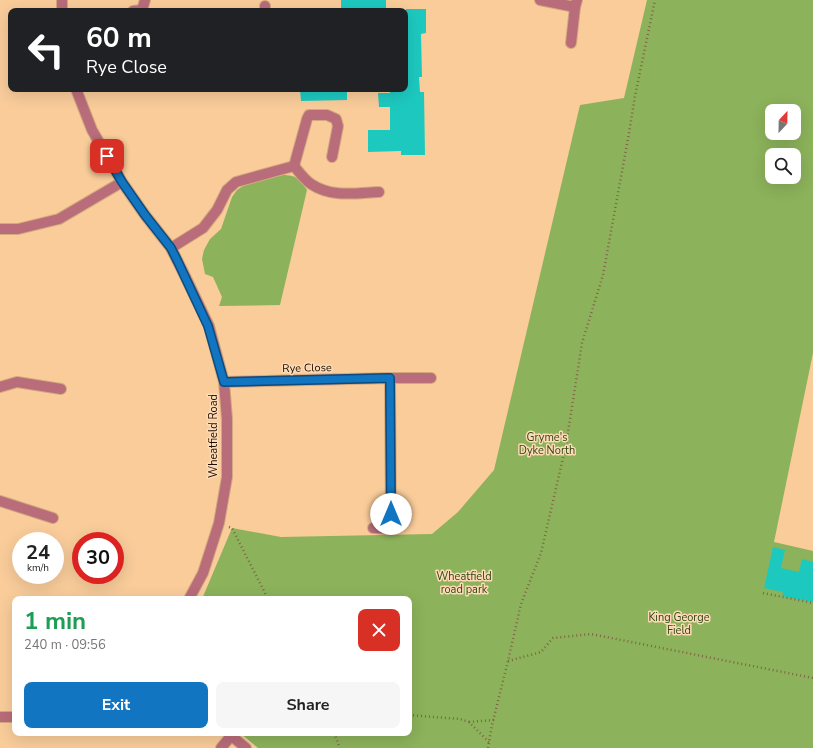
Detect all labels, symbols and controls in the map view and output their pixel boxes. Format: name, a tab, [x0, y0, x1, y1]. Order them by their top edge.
text: 60 m	[86, 19, 152, 57]
icon: left	[20, 24, 72, 76]
text: Rye Close	[86, 55, 167, 79]
north arrow	[765, 104, 801, 140]
map controls	[765, 104, 801, 184]
pin	[90, 139, 124, 173]
icon: arrive	[96, 145, 118, 167]
button: search	[765, 148, 801, 184]
street label: Rye Close	[282, 360, 332, 376]
street label: Wheatfield Road	[206, 394, 221, 478]
park label: Gryme's Dyke North	[519, 430, 575, 458]
position arrow	[370, 493, 412, 535]
speed limit sign: 30	[72, 532, 124, 584]
text: 24	[26, 539, 50, 566]
text: km/h	[27, 561, 49, 575]
park label: Wheatfield road park	[436, 569, 492, 597]
text: 1 min	[24, 605, 86, 637]
button: close	[358, 609, 400, 651]
park label: King George Field	[648, 610, 710, 638]
text: 240 m · 09:56	[24, 636, 106, 654]
button: Exit	[24, 682, 208, 728]
button: Share	[216, 682, 400, 728]

